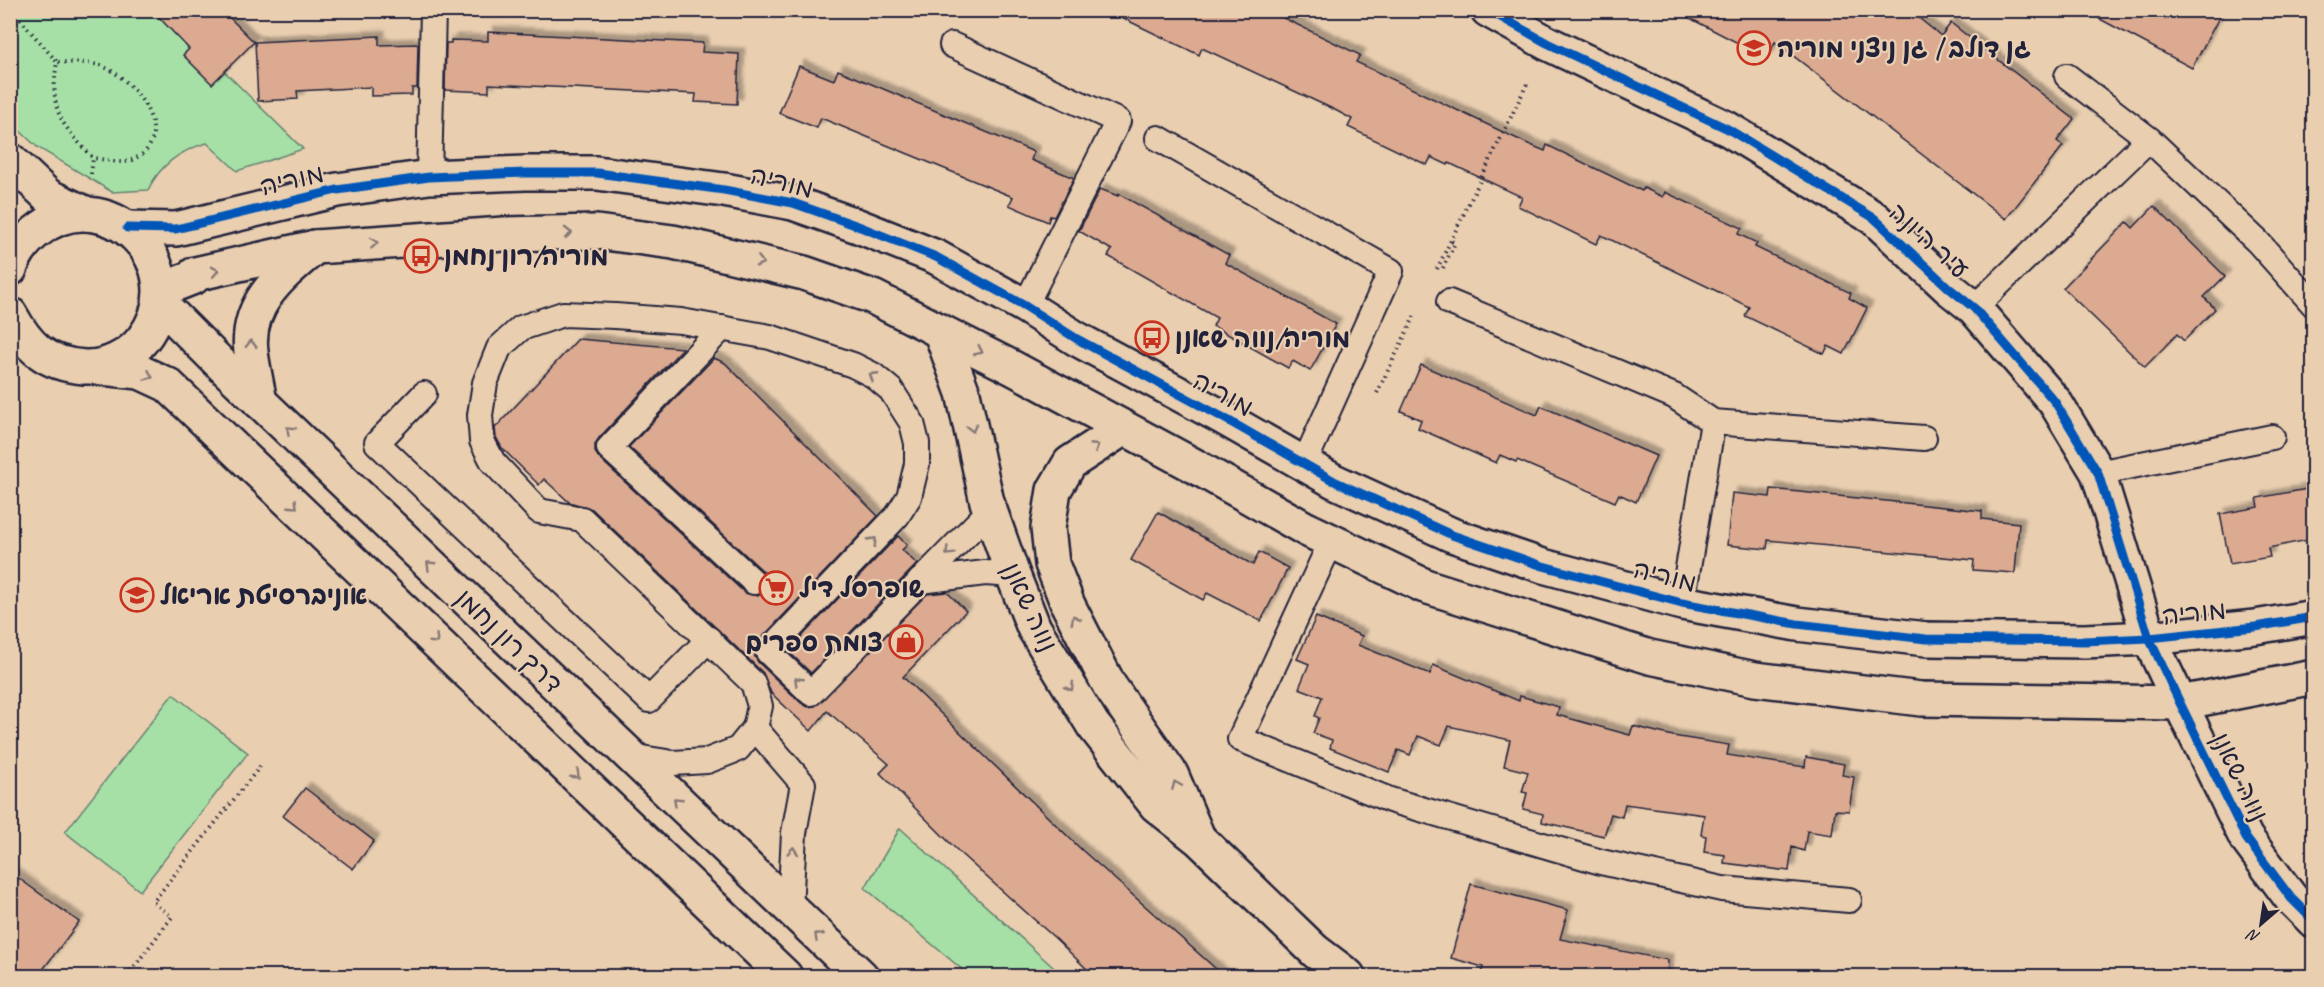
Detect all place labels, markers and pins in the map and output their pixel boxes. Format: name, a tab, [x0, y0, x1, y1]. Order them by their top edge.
school or university icon: גן דולב | גן ניצני מוריה	[1736, 30, 1772, 66]
place label: גן דולב | גן ניצני מוריה	[1777, 32, 2031, 65]
bus stop icon: מוריה/רון נחמן	[403, 238, 439, 274]
place label: מוריה/רון נחמן	[444, 240, 609, 273]
bus stop icon: מוריה/נווה שאנן	[1134, 320, 1170, 356]
place label: מוריה/נווה שאנן	[1175, 322, 1350, 355]
supermarket icon: שופרסל דיל	[758, 570, 794, 606]
place label: שופרסל דיל	[799, 572, 925, 605]
school or university icon: אוניברסיטת אריאל	[119, 577, 155, 613]
place label: אוניברסיטת אריאל	[160, 579, 367, 612]
shop icon: צומת ספרים	[888, 624, 924, 660]
place label: צומת ספרים	[746, 626, 883, 659]

